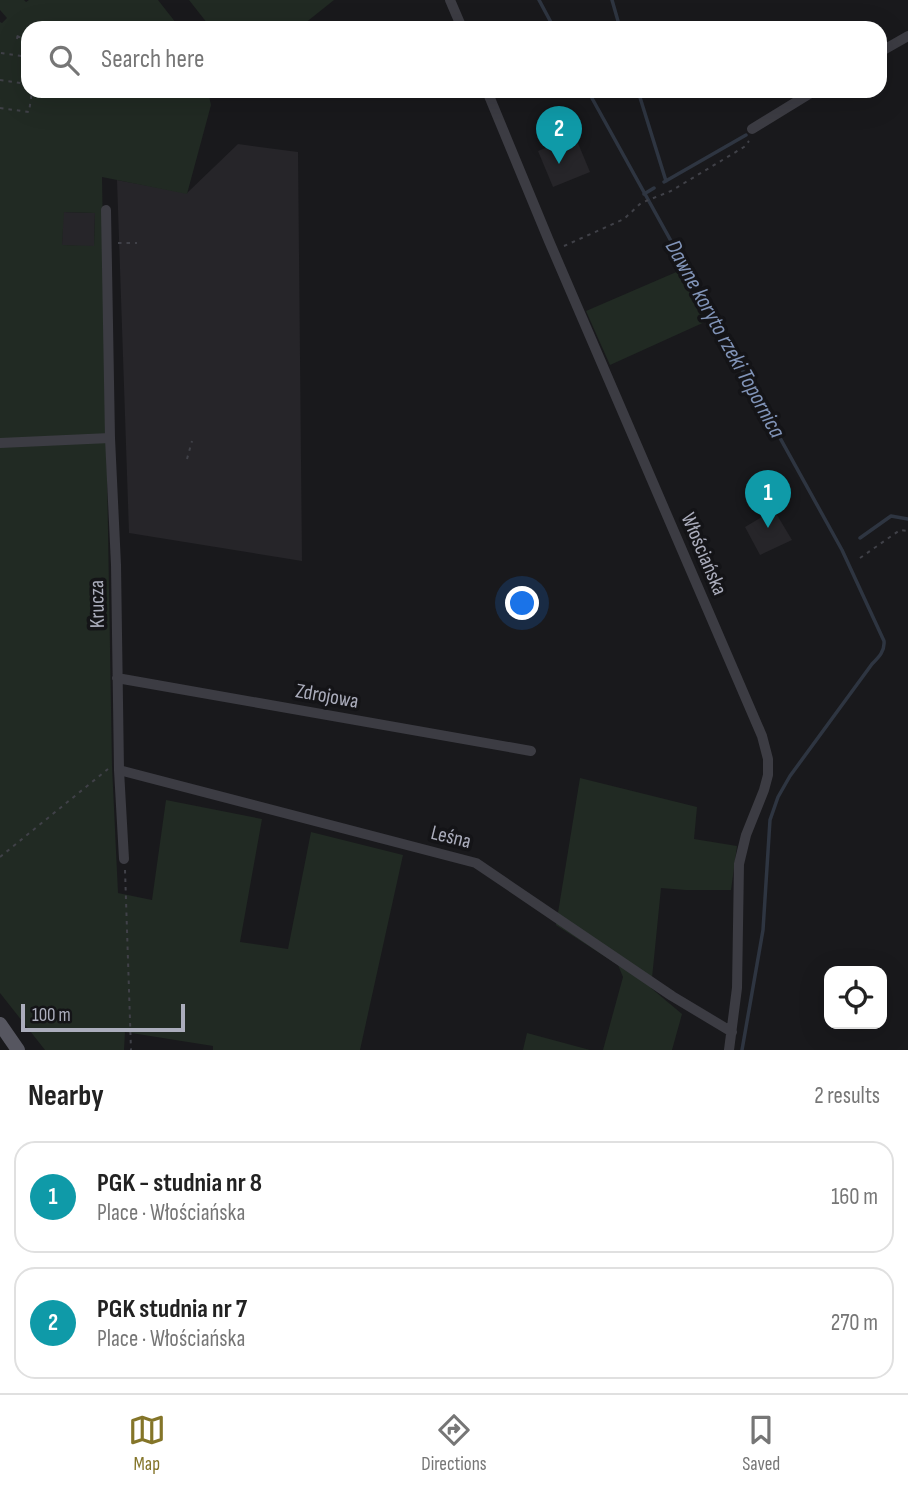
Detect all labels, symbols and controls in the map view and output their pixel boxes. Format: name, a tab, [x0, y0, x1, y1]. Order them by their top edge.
search box	[21, 21, 887, 98]
icon: search	[45, 41, 83, 79]
text: Search here	[101, 44, 204, 75]
pin: 2	[536, 106, 582, 164]
water label: Dawne koryto rzeki Topornica	[659, 235, 791, 443]
pin: 1	[745, 470, 791, 528]
street label: Włościańska	[676, 509, 732, 599]
street label: Krucza	[84, 580, 110, 628]
your location	[505, 586, 539, 620]
street label: Zdrojowa	[294, 678, 360, 714]
street label: Leśna	[428, 820, 474, 854]
map controls	[824, 966, 887, 1029]
button: locate	[824, 966, 887, 1029]
scale bar	[21, 1001, 186, 1033]
text: 100 m	[32, 1004, 71, 1027]
text: Nearby	[28, 1078, 104, 1114]
text: 2 results	[814, 1082, 880, 1110]
text: PGK - studnia nr 8	[97, 1168, 262, 1199]
text: 1	[48, 1183, 58, 1211]
text: 160 m	[831, 1183, 878, 1211]
text: Place · Włościańska	[97, 1199, 245, 1227]
text: PGK studnia nr 7	[97, 1294, 247, 1325]
text: 2	[48, 1309, 58, 1337]
text: 270 m	[831, 1309, 878, 1337]
text: Place · Włościańska	[97, 1325, 245, 1353]
tab: Map	[128, 1411, 166, 1476]
tab: Directions	[421, 1411, 487, 1476]
tab: Saved	[742, 1411, 780, 1476]

